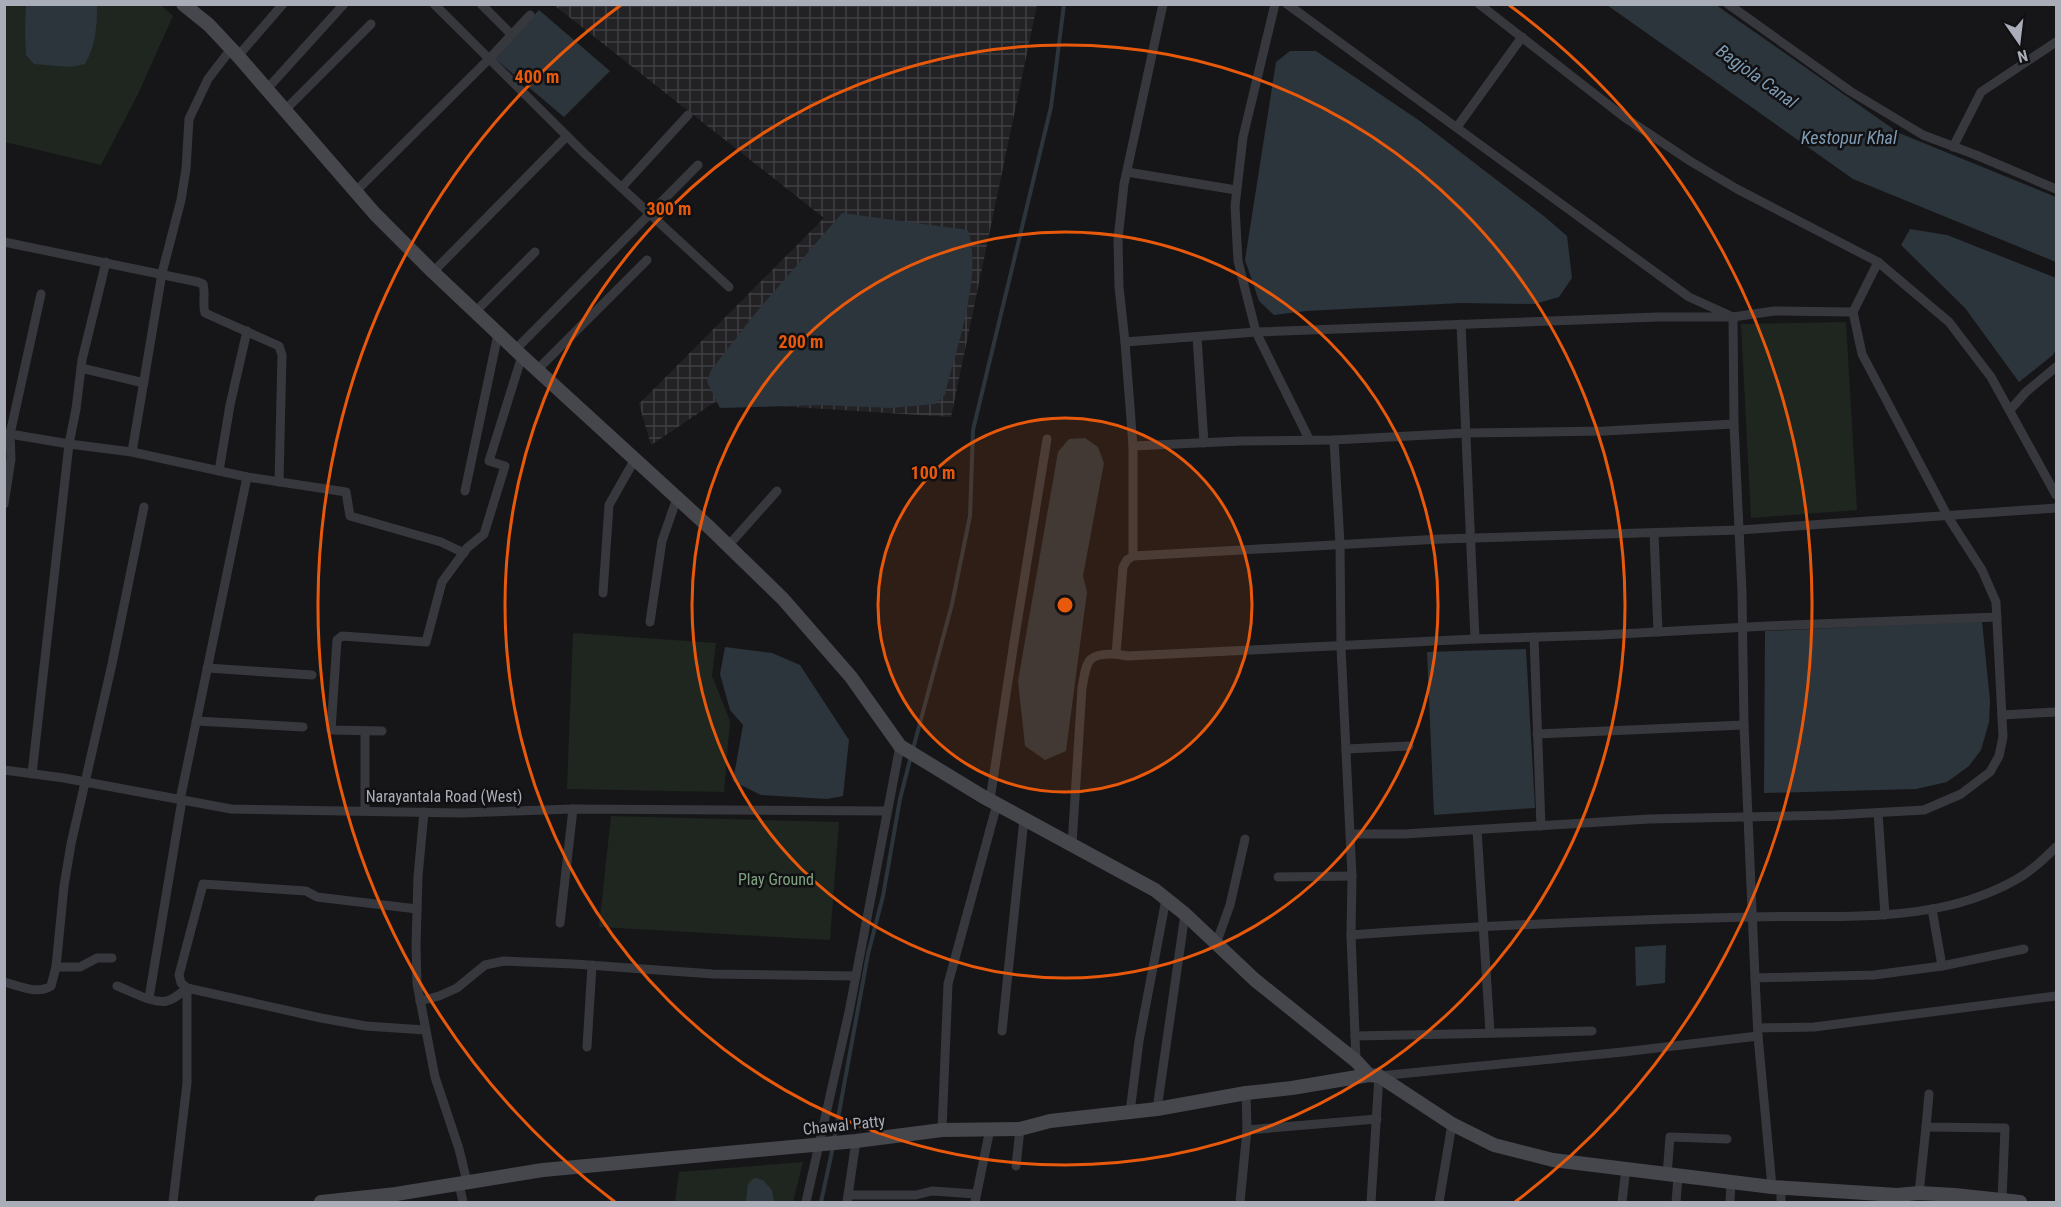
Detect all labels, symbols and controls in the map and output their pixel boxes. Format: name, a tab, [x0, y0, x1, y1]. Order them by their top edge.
north arrow	[1989, 12, 2049, 72]
water label: Bagjola Canal	[1713, 40, 1802, 113]
text: N	[2015, 46, 2030, 66]
text: 400 m	[515, 66, 559, 87]
water label: Kestopur Khal	[1801, 127, 1898, 148]
text: 300 m	[647, 198, 691, 219]
text: 200 m	[779, 331, 823, 352]
text: 100 m	[911, 462, 955, 483]
centre of rings	[1055, 595, 1075, 615]
street label: Narayantala Road (West)	[366, 787, 522, 806]
park label: Play Ground	[738, 870, 814, 889]
street label: Chawal Patty	[802, 1111, 886, 1139]

